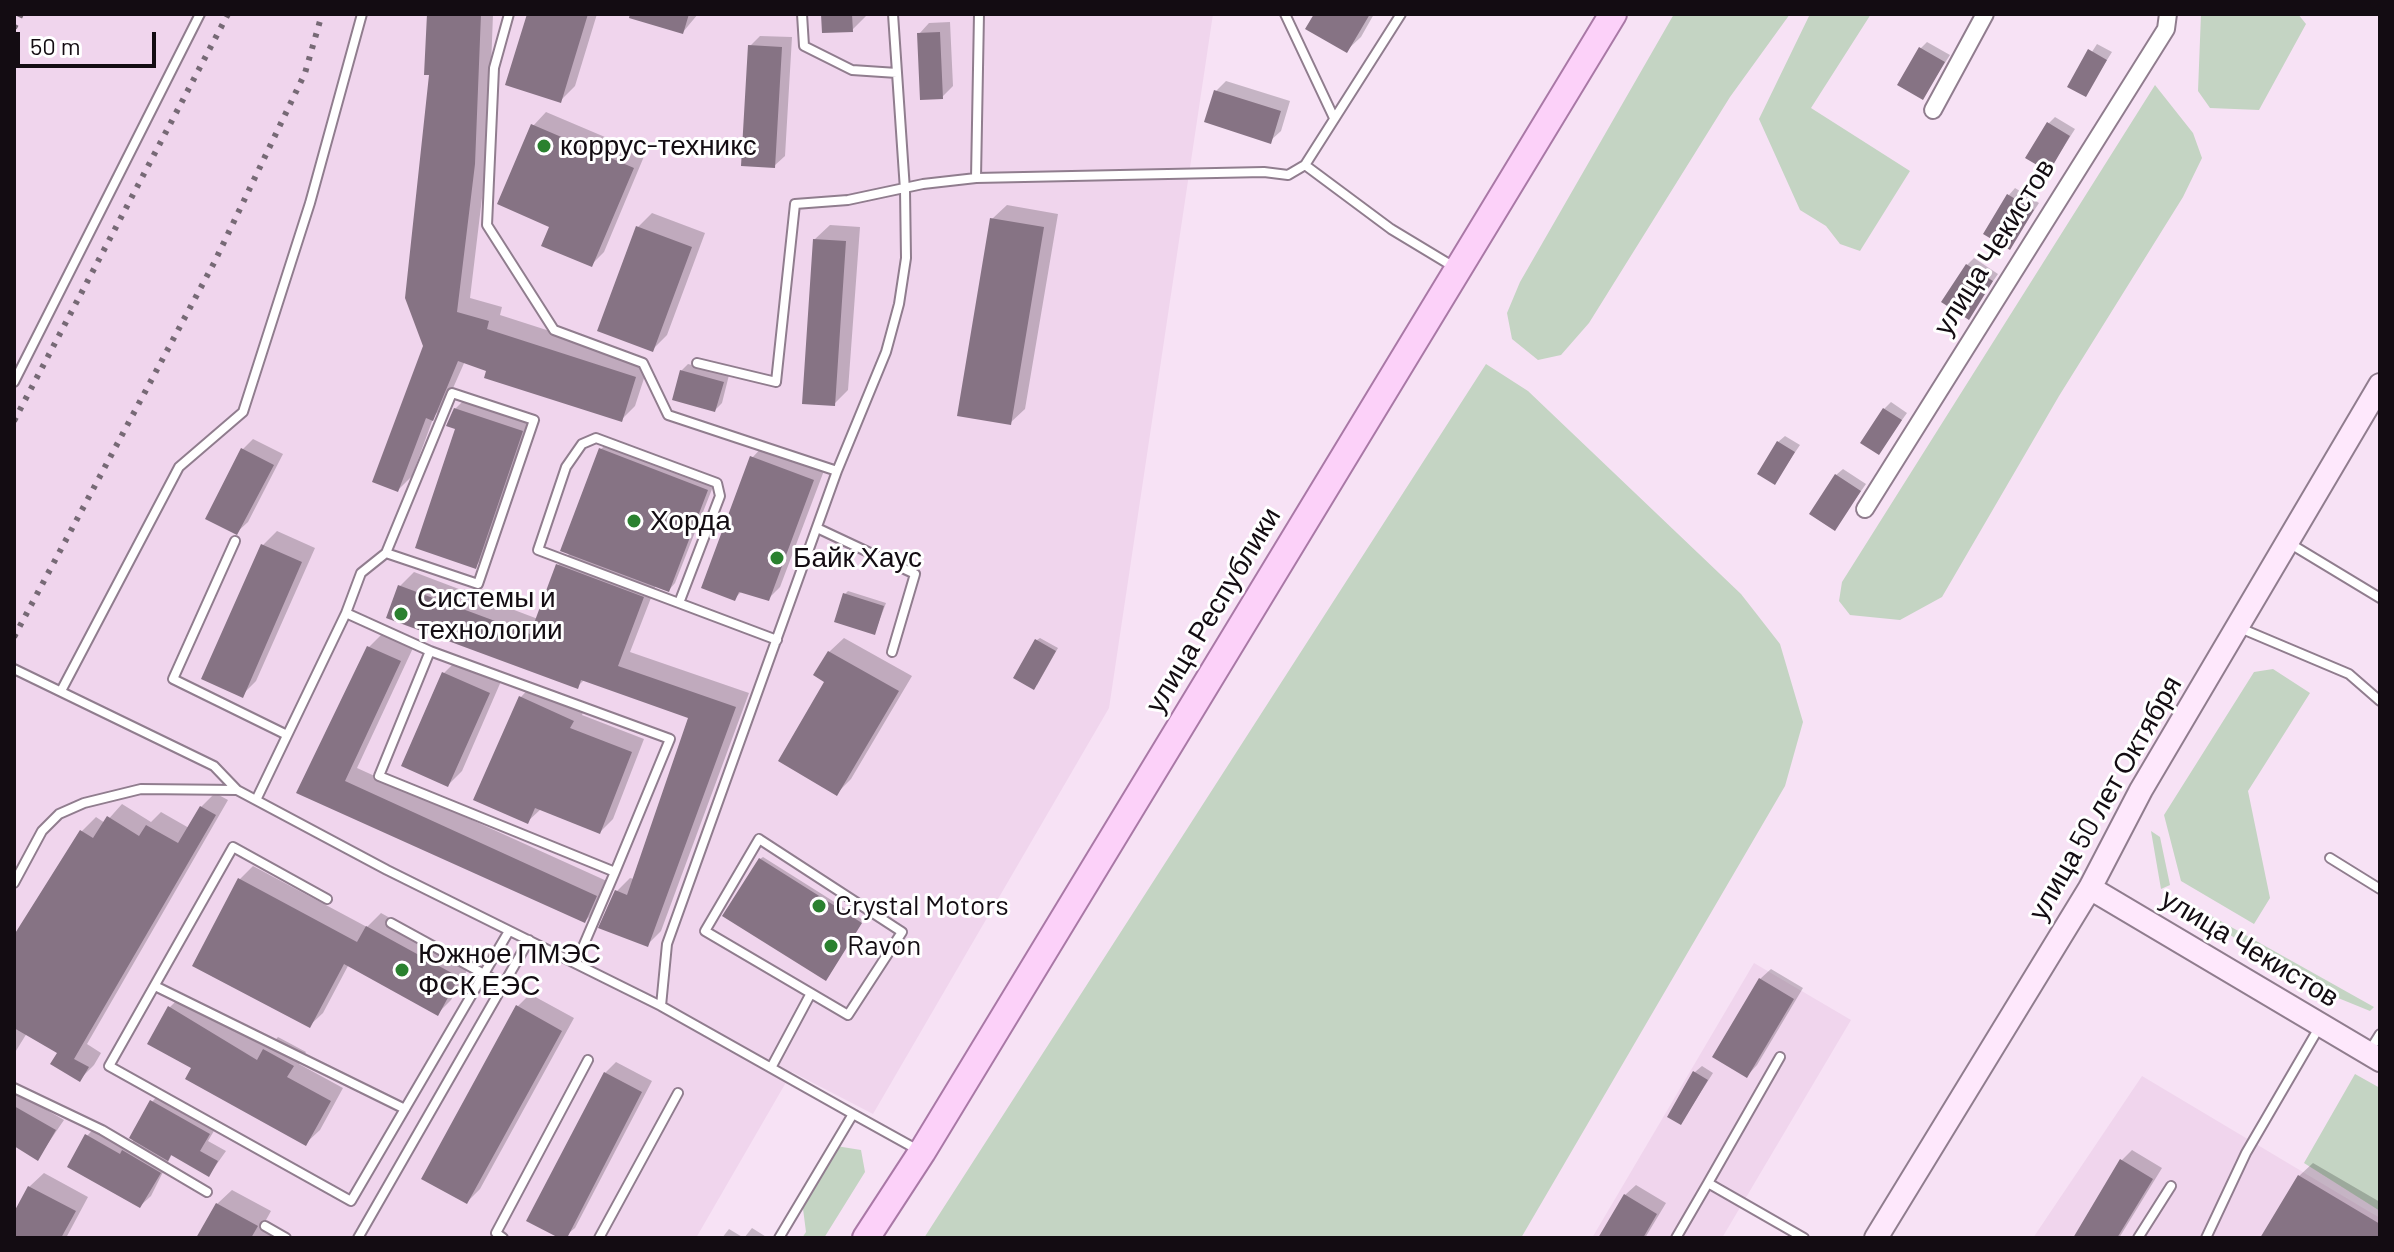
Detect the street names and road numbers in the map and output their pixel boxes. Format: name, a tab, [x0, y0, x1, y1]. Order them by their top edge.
street label: улица Чекистов	[1926, 153, 2062, 341]
street label: улица Республики	[1138, 501, 1288, 719]
street label: улица 50 лет Октября	[2021, 670, 2189, 926]
street label: улица Чекистов	[2155, 882, 2345, 1014]

